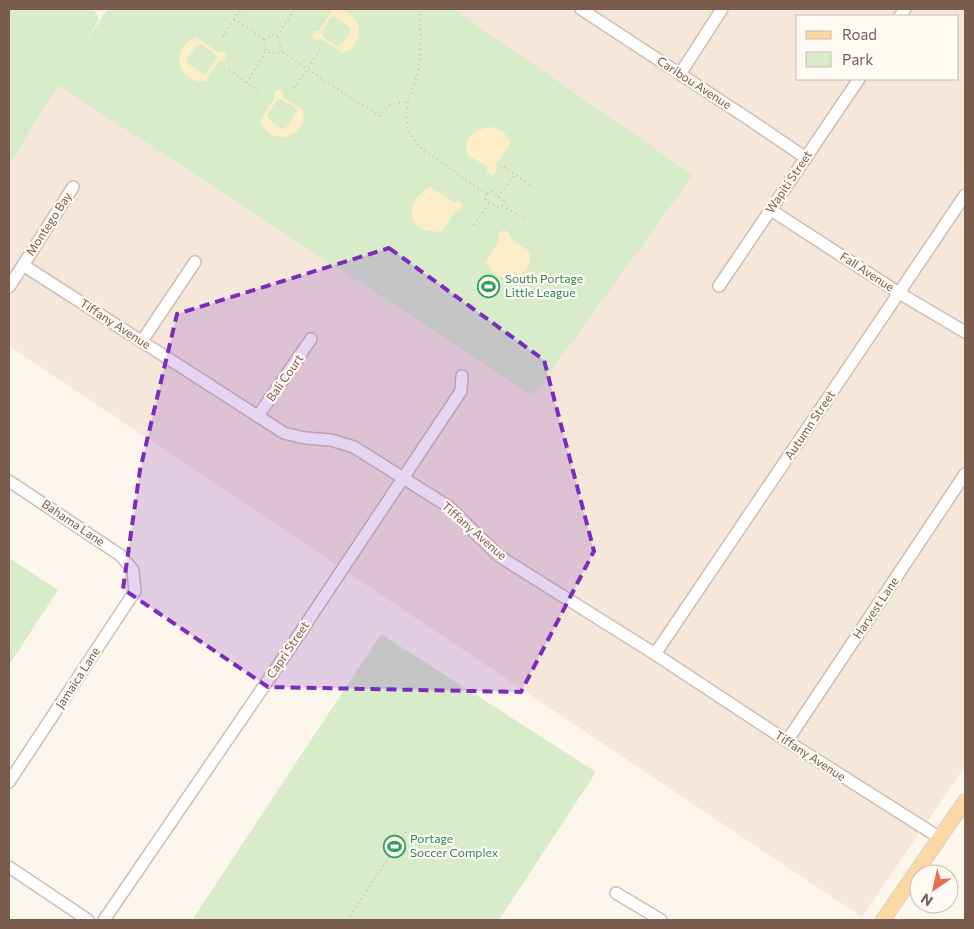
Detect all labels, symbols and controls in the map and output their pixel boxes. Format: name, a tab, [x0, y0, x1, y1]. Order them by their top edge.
legend	[796, 15, 959, 80]
text: Road	[842, 25, 877, 43]
text: Park	[842, 50, 873, 68]
street label: Caribou Avenue	[655, 53, 734, 111]
street label: Wapiti Street	[762, 148, 814, 215]
street label: Montego Bay	[23, 189, 74, 258]
street label: Fall Avenue	[838, 249, 897, 294]
place label: South Portage Little League	[505, 271, 583, 299]
sports icon: South Portage Little League	[477, 274, 501, 298]
street label: Tiffany Avenue	[78, 295, 153, 351]
street label: Bali Court	[263, 351, 306, 404]
street label: Autumn Street	[781, 387, 837, 462]
street label: Bahama Lane	[40, 496, 108, 548]
street label: Tiffany Avenue	[439, 498, 510, 562]
street label: Harvest Lane	[849, 574, 901, 641]
street label: Capri Street	[263, 618, 311, 681]
street label: Jamaica Lane	[52, 644, 103, 711]
street label: Tiffany Avenue	[773, 727, 848, 783]
place label: Portage Soccer Complex	[410, 831, 499, 859]
sports icon: Portage Soccer Complex	[382, 834, 406, 858]
north arrow	[909, 864, 959, 914]
text: N	[917, 890, 936, 910]

